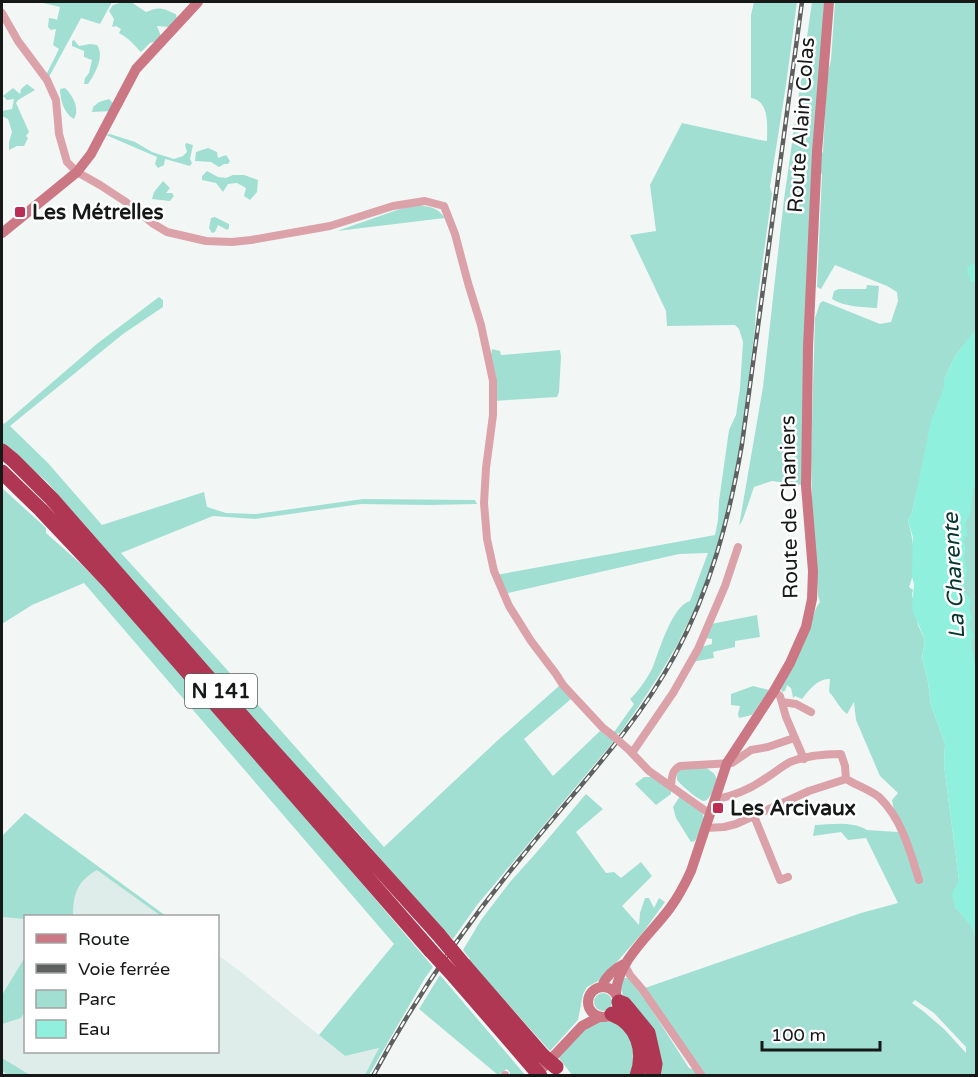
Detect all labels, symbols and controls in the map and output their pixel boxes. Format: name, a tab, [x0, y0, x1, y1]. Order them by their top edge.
street label: Route Alain Colas	[783, 36, 820, 214]
place label: Les Métrelles	[32, 200, 163, 225]
marker: Les Métrelles	[13, 205, 27, 219]
street label: Route de Chaniers	[775, 415, 804, 599]
water label: La Charente	[938, 511, 970, 640]
road number: N 141	[185, 674, 257, 708]
place label: Les Arcivaux	[730, 796, 856, 821]
marker: Les Arcivaux	[711, 801, 725, 815]
legend	[24, 915, 219, 1053]
text: Route	[78, 928, 130, 950]
text: Voie ferrée	[78, 958, 170, 980]
text: Parc	[78, 988, 116, 1010]
scale bar	[762, 1014, 880, 1052]
text: Eau	[78, 1018, 110, 1040]
text: 100 m	[771, 1024, 826, 1046]

